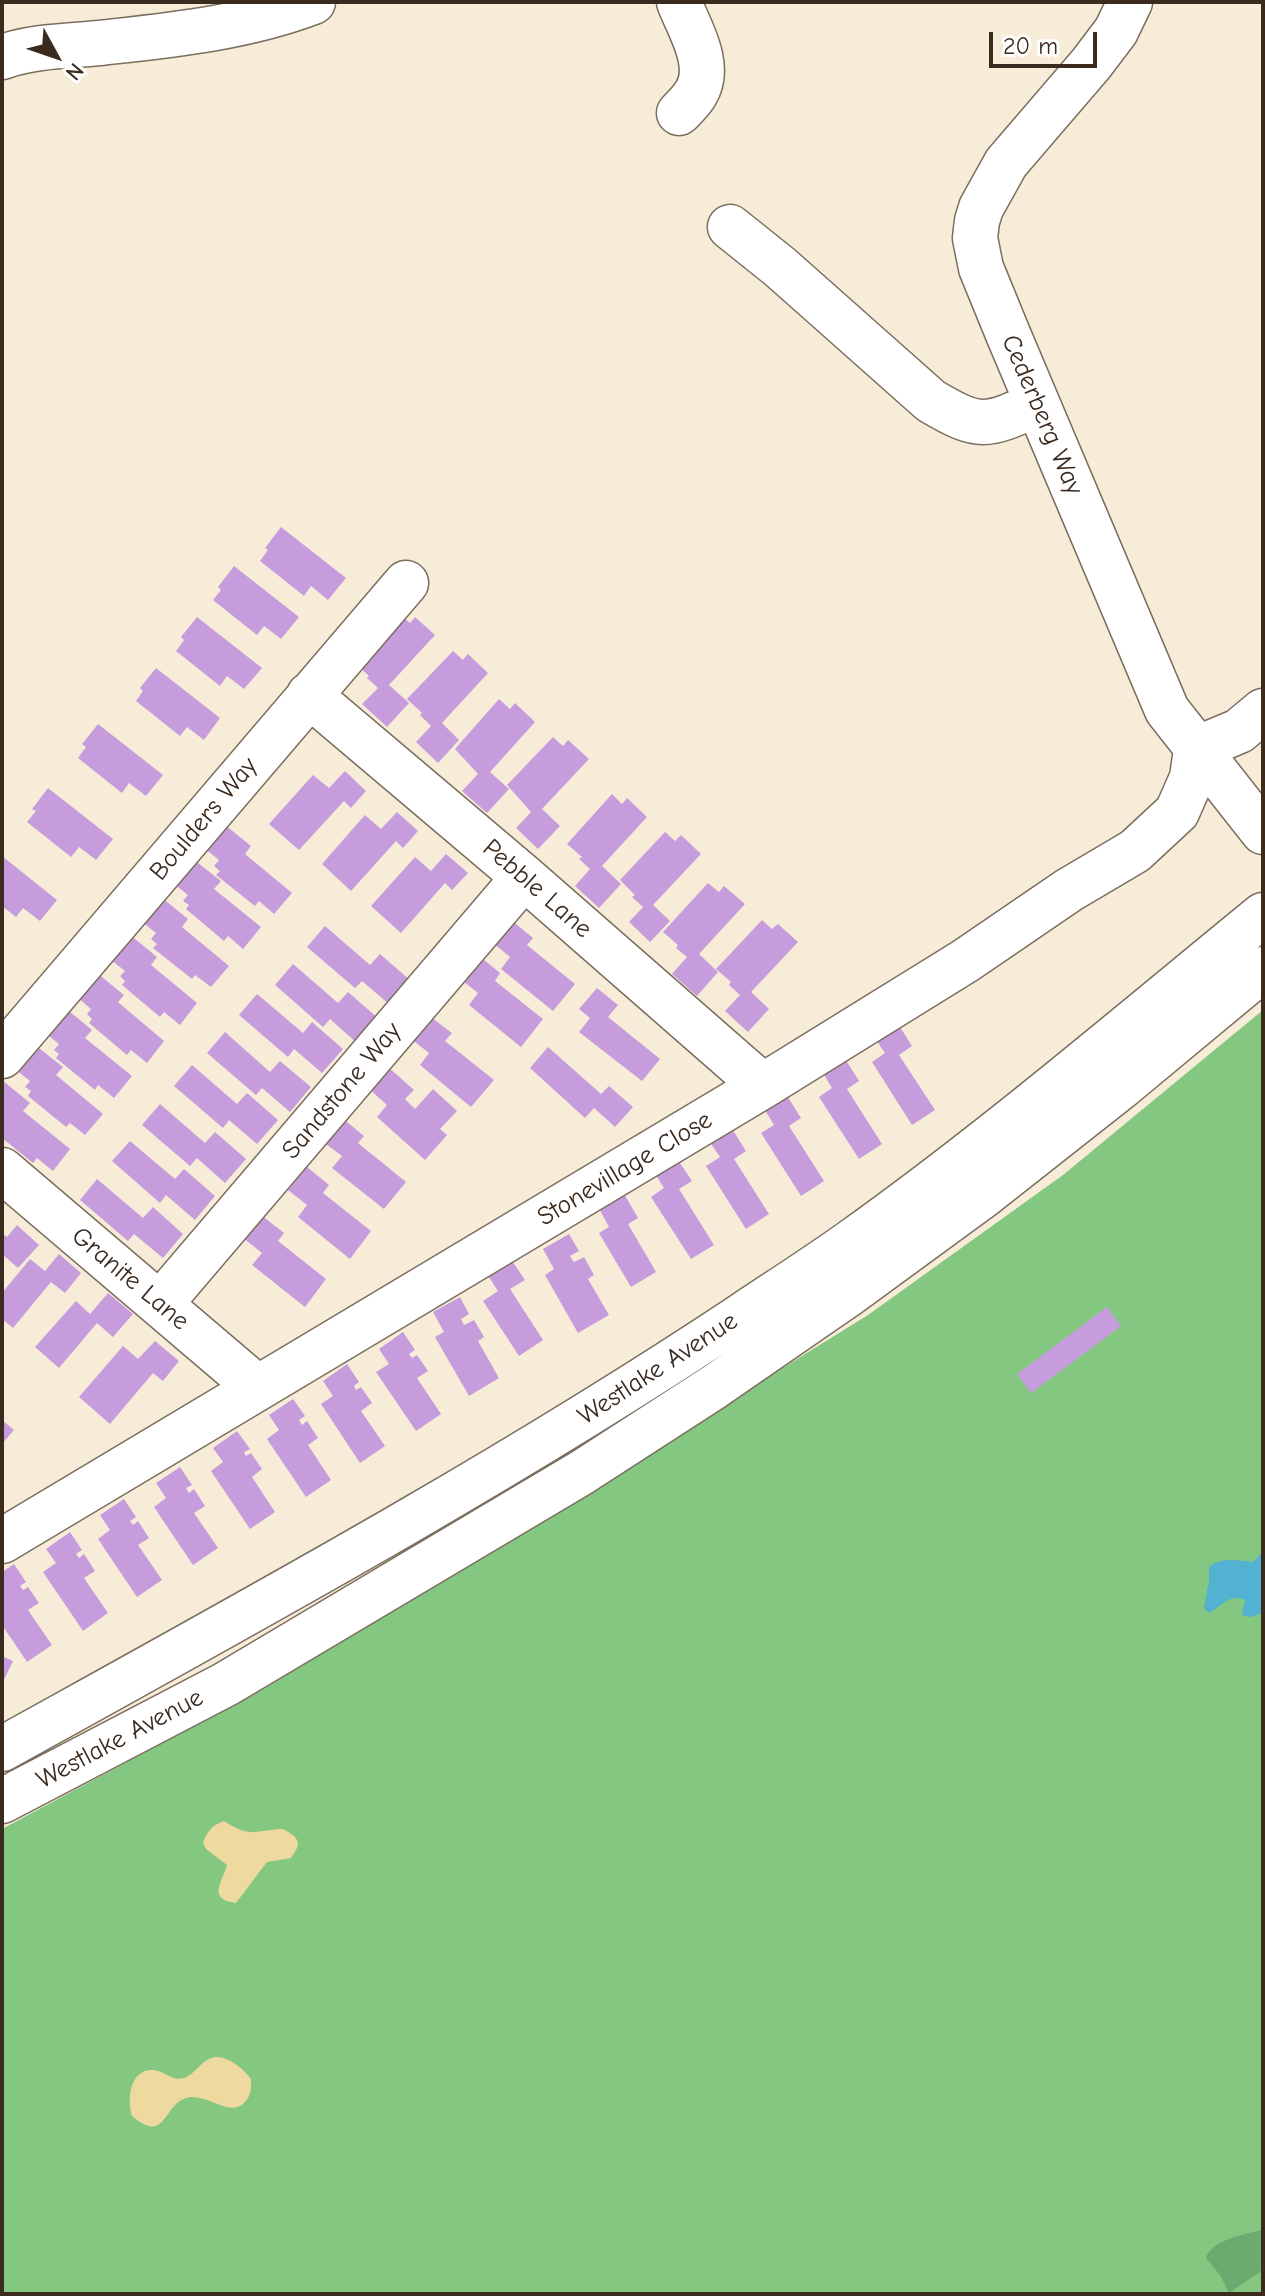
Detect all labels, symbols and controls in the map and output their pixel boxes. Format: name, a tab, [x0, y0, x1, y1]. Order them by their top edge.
north arrow	[16, 16, 96, 96]
scale bar	[993, 16, 1101, 66]
text: 20 m	[1003, 32, 1058, 60]
text: N	[60, 58, 89, 85]
street label: Cederberg Way	[994, 330, 1090, 500]
street label: Boulders Way	[143, 751, 265, 887]
street label: Pebble Lane	[476, 833, 598, 945]
street label: Sandstone Way	[276, 1016, 408, 1166]
street label: Stonevillage Close	[532, 1105, 718, 1233]
street label: Granite Lane	[65, 1221, 195, 1337]
street label: Westlake Avenue	[572, 1306, 744, 1432]
street label: Westlake Avenue	[31, 1682, 209, 1796]

